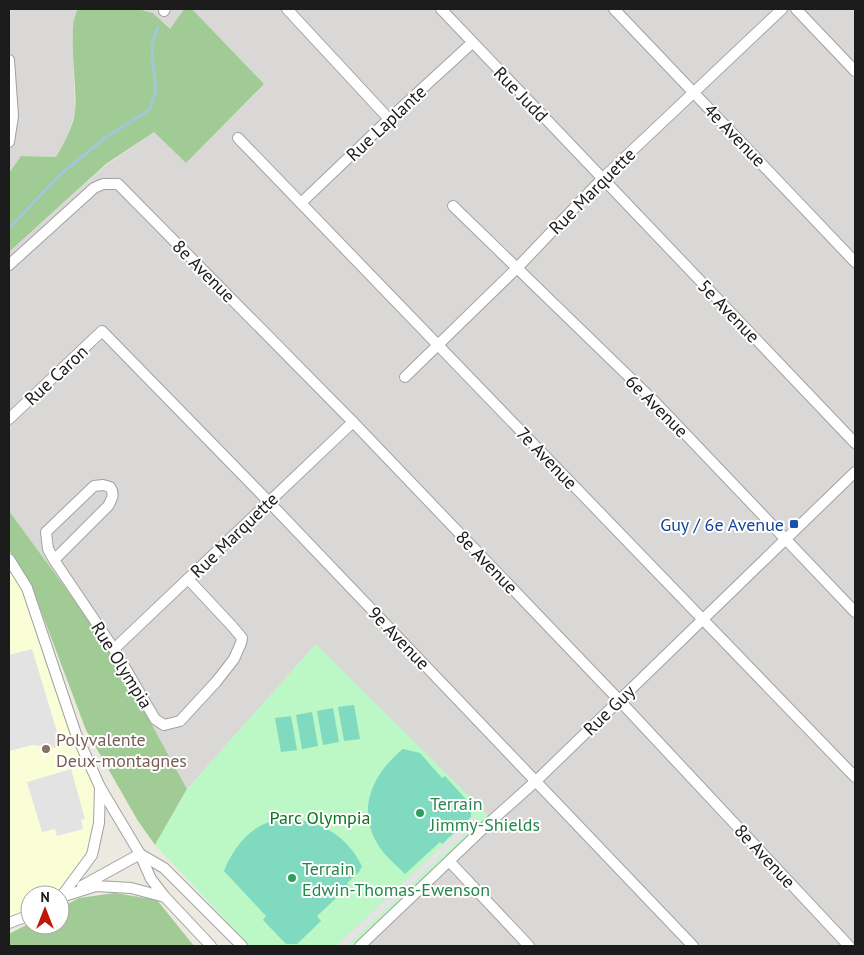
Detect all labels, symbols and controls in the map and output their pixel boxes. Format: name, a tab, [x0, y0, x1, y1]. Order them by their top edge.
street label: Rue Judd	[489, 61, 553, 127]
street label: Rue Laplante	[341, 80, 431, 166]
street label: 4e Avenue	[699, 98, 771, 172]
street label: Rue Marquette	[544, 143, 640, 239]
street label: 8e Avenue	[168, 235, 240, 307]
street label: 5e Avenue	[693, 274, 765, 348]
street label: Rue Caron	[19, 340, 93, 410]
street label: 6e Avenue	[621, 370, 693, 442]
street label: 7e Avenue	[512, 422, 582, 494]
street label: Rue Marquette	[185, 487, 283, 583]
place label: Guy / 6e Avenue	[660, 513, 784, 536]
marker: Guy / 6e Avenue	[788, 518, 800, 530]
street label: 8e Avenue	[451, 525, 523, 599]
street label: 9e Avenue	[363, 601, 435, 675]
street label: Rue Olympia	[86, 617, 158, 713]
street label: Rue Guy	[578, 679, 640, 740]
place label: Polyvalente Deux-montagnes	[56, 728, 187, 772]
marker: Polyvalente Deux-montagnes	[40, 743, 52, 755]
place label: Terrain Jimmy-Shields	[429, 792, 540, 836]
park label: Parc Olympia	[269, 806, 371, 829]
marker: Terrain Jimmy-Shields	[414, 807, 426, 819]
street label: 8e Avenue	[730, 819, 800, 893]
place label: Terrain Edwin-Thomas-Ewenson	[302, 857, 490, 901]
marker: Terrain Edwin-Thomas-Ewenson	[286, 872, 298, 884]
north arrow	[20, 885, 70, 935]
text: N	[40, 888, 50, 906]

